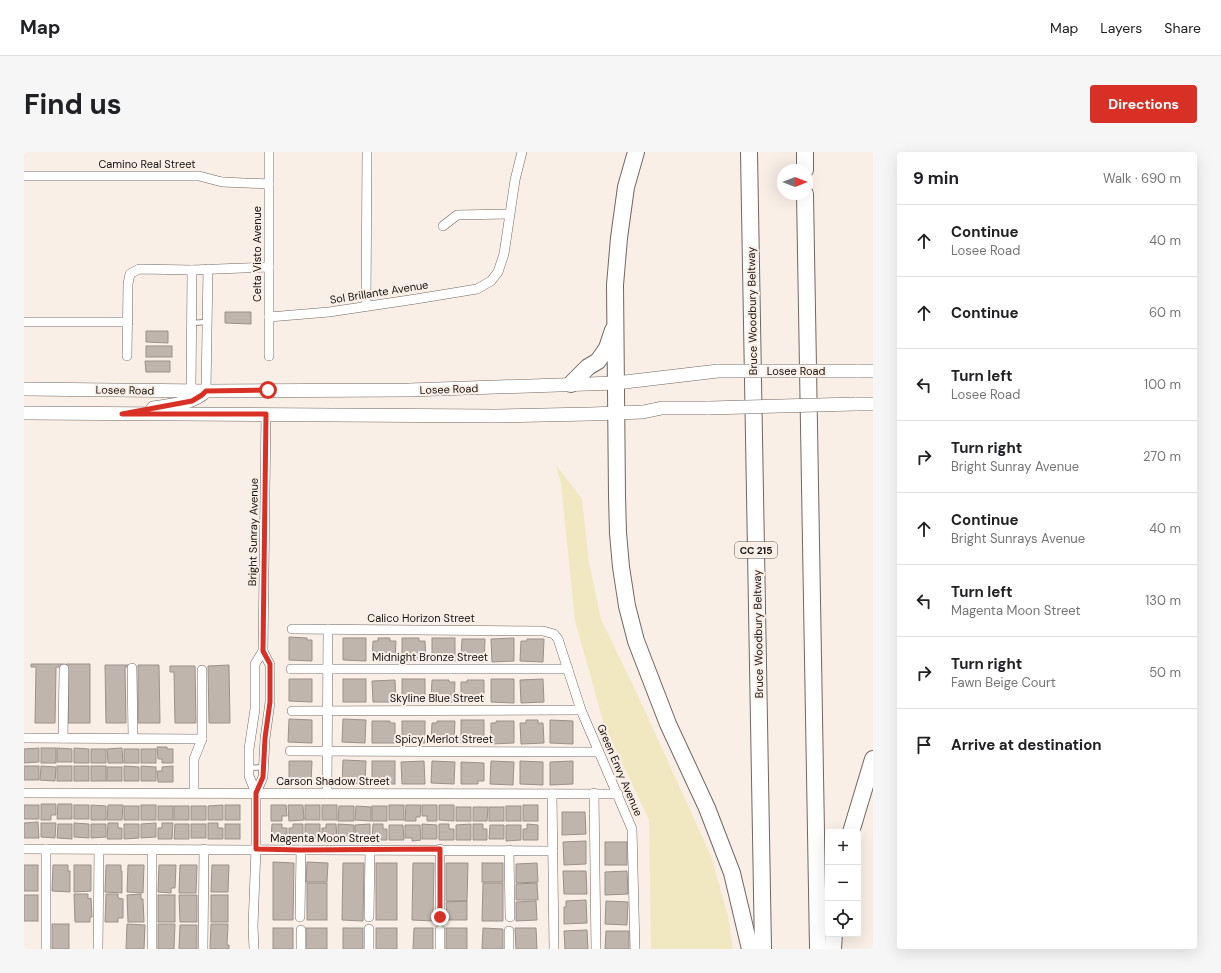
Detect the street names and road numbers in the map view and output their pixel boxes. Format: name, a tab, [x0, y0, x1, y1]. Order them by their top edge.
street label: Camino Real Street	[98, 157, 196, 171]
street label: Celta Visto Avenue	[250, 206, 264, 302]
street label: Bruce Woodbury Beltway	[744, 247, 760, 375]
street label: Sol Brillante Avenue	[329, 277, 429, 307]
street label: Losee Road	[767, 364, 825, 378]
street label: Losee Road	[419, 381, 479, 397]
street label: Losee Road	[96, 382, 155, 398]
street label: Bright Sunray Avenue	[245, 478, 261, 586]
road number: CC 215	[735, 542, 777, 558]
street label: Bruce Woodbury Beltway	[750, 570, 766, 698]
street label: Calico Horizon Street	[367, 611, 475, 625]
street label: Midnight Bronze Street	[372, 650, 488, 664]
street label: Skyline Blue Street	[390, 691, 484, 705]
street label: Green Envy Avenue	[594, 722, 646, 818]
street label: Spicy Merlot Street	[395, 732, 493, 746]
street label: Carson Shadow Street	[276, 774, 390, 788]
street label: Magenta Moon Street	[270, 831, 380, 845]

